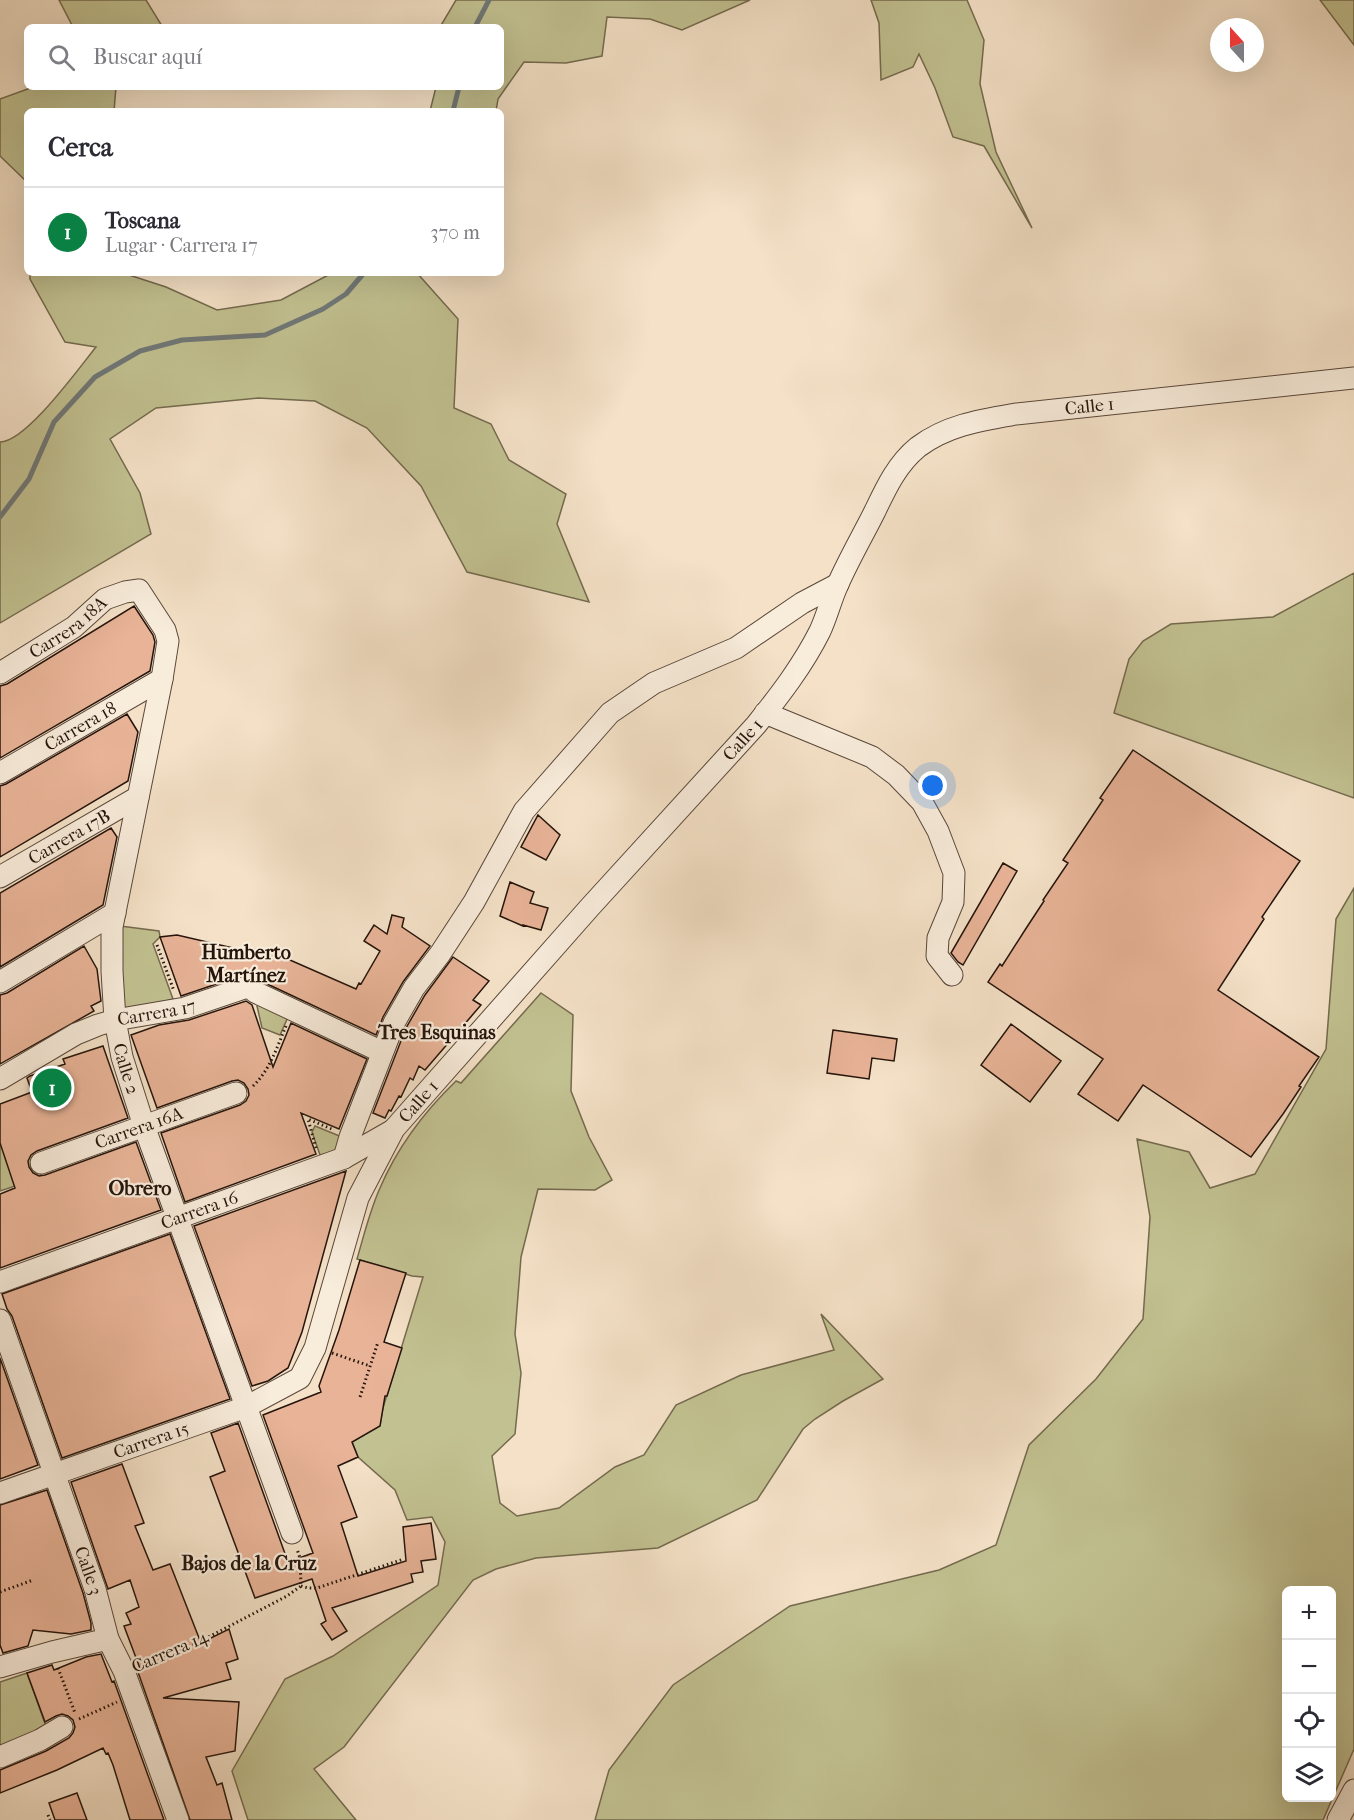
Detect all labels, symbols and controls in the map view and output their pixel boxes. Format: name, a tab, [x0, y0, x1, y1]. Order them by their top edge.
north arrow	[1210, 18, 1264, 72]
search box	[24, 24, 504, 90]
icon: search	[45, 41, 78, 74]
text: Buscar aquí	[93, 44, 202, 70]
text: Cerca	[48, 132, 113, 163]
text: Toscana	[105, 208, 180, 234]
text: 1	[64, 221, 71, 244]
text: 370 m	[430, 221, 480, 244]
text: Lugar · Carrera 17	[105, 234, 258, 257]
street label: Calle 1	[1064, 393, 1115, 419]
street label: Carrera 18A	[25, 592, 111, 663]
street label: Carrera 18	[41, 697, 120, 755]
street label: Calle 1	[718, 715, 767, 765]
your location	[918, 771, 947, 800]
street label: Carrera 17B	[24, 805, 114, 869]
district label: Humberto Martínez	[201, 941, 291, 987]
street label: Carrera 17	[116, 994, 199, 1030]
district label: Tres Esquinas	[377, 1021, 496, 1044]
street label: Calle 2	[109, 1042, 144, 1097]
pin: 1	[32, 1066, 72, 1110]
street label: Calle 1	[394, 1076, 443, 1127]
street label: Carrera 16A	[92, 1102, 186, 1153]
district label: Obrero	[109, 1177, 172, 1200]
street label: Carrera 16	[158, 1186, 241, 1234]
street label: Carrera 15	[110, 1417, 192, 1463]
street label: Calle 3	[70, 1544, 107, 1597]
district label: Bajos de la Cruz	[181, 1552, 317, 1575]
map controls	[1282, 1586, 1336, 1802]
button: +	[1282, 1586, 1336, 1640]
street label: Carrera 14	[128, 1626, 212, 1678]
button: −	[1282, 1640, 1336, 1694]
button: locate	[1282, 1694, 1336, 1748]
button: layers	[1282, 1748, 1336, 1802]

